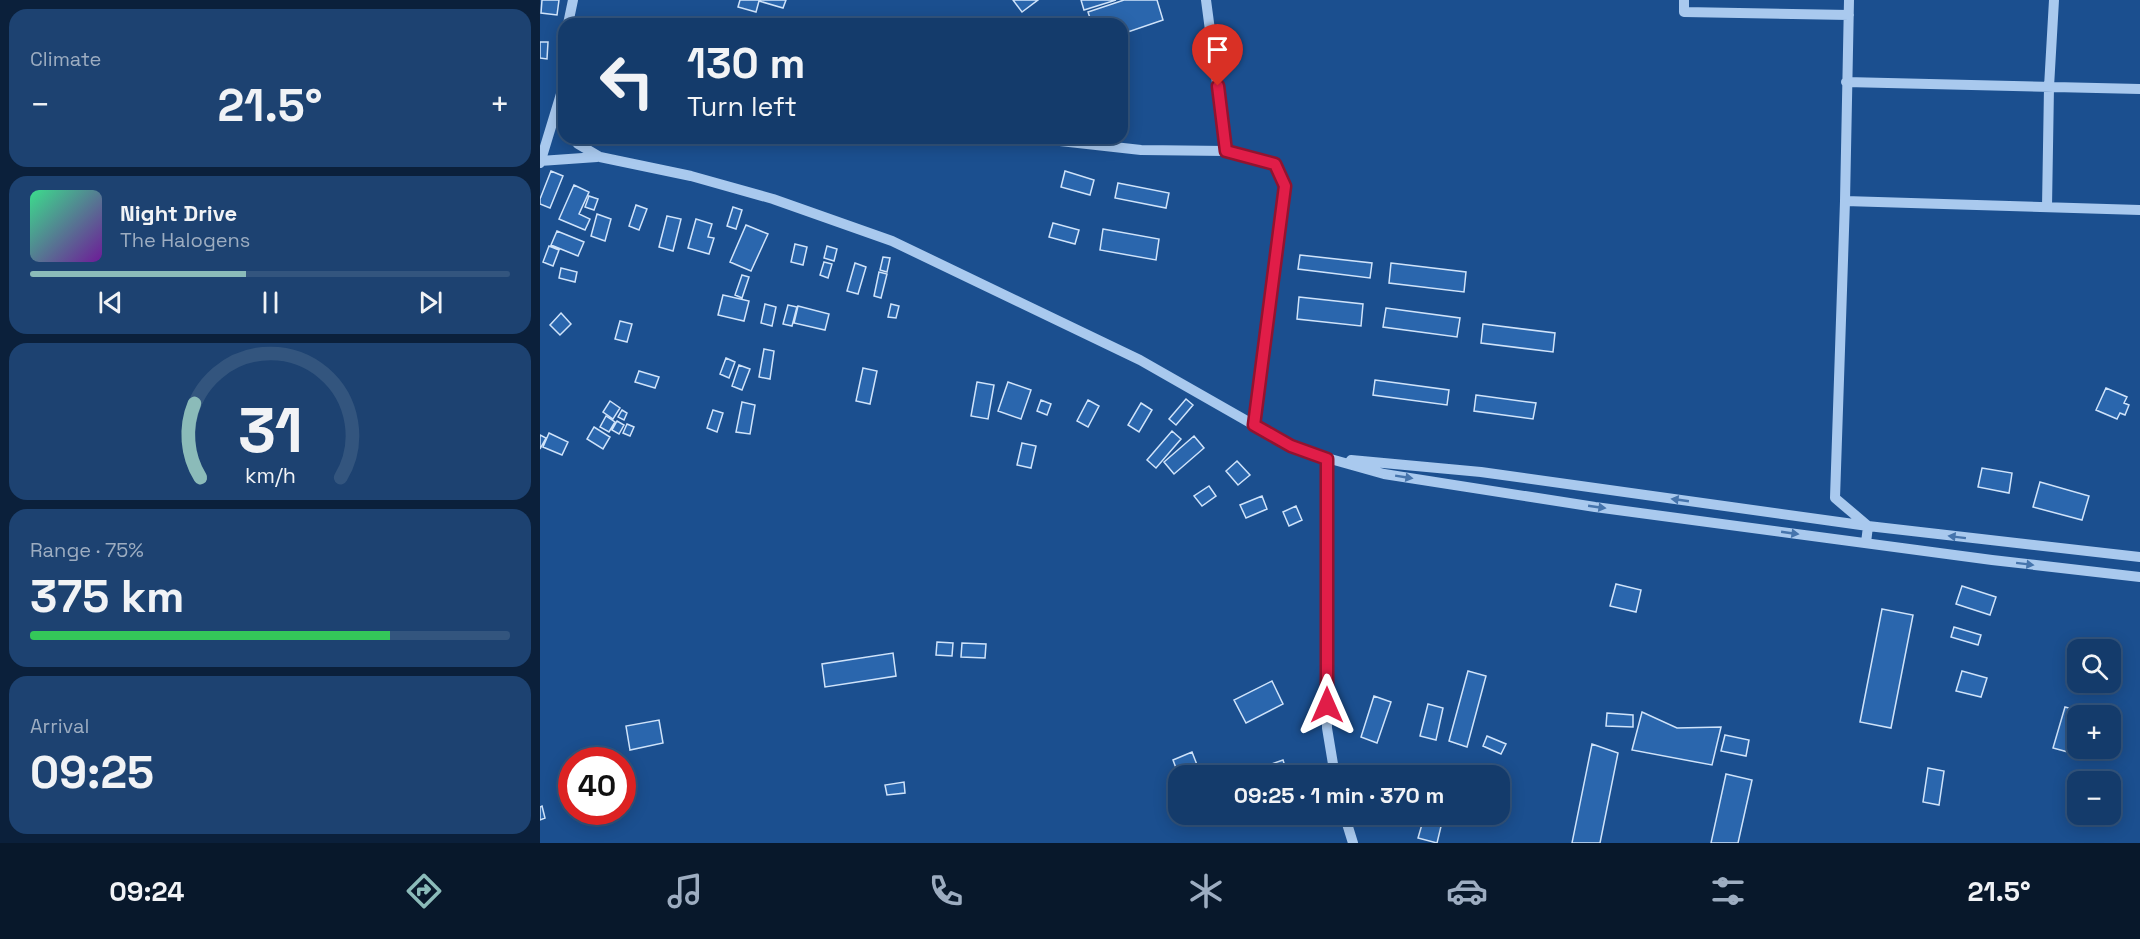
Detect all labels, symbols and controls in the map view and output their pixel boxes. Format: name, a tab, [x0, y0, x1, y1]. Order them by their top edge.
pin	[1192, 24, 1243, 86]
icon: arrive	[1201, 33, 1234, 66]
text: 130 m	[687, 37, 805, 90]
icon: left	[588, 42, 666, 120]
text: Climate	[30, 46, 101, 72]
text: 21.5°	[217, 77, 323, 134]
text: −	[30, 84, 50, 126]
text: +	[490, 84, 510, 126]
text: Turn left	[687, 89, 797, 124]
text: Night Drive	[120, 199, 237, 227]
text: The Halogens	[120, 227, 250, 253]
icon: previous	[94, 286, 127, 319]
icon: pause	[254, 286, 287, 319]
icon: next	[414, 286, 447, 319]
text: 31	[237, 392, 303, 471]
text: km/h	[244, 463, 296, 490]
one-way arrow	[1395, 473, 1414, 482]
one-way arrow	[1670, 495, 1689, 504]
one-way arrow	[1588, 502, 1607, 511]
one-way arrow	[1781, 529, 1800, 538]
one-way arrow	[1947, 532, 1966, 542]
text: Range · 75%	[30, 537, 144, 563]
one-way arrow	[2016, 559, 2035, 569]
text: 375 km	[30, 568, 185, 625]
map controls	[2067, 639, 2121, 825]
button: search	[2067, 639, 2121, 693]
position arrow	[1295, 673, 1359, 737]
button: +	[2067, 705, 2121, 759]
text: Arrival	[30, 713, 89, 739]
text: 09:25	[30, 744, 154, 801]
speed limit sign: 40	[558, 747, 636, 825]
button: −	[2067, 771, 2121, 825]
text: 09:25 · 1 min · 370 m	[1234, 781, 1444, 809]
icon: directions	[403, 870, 445, 912]
icon: music	[664, 870, 706, 912]
icon: phone	[925, 870, 967, 912]
icon: climate	[1185, 870, 1227, 912]
icon: car	[1446, 870, 1488, 912]
icon: filters	[1707, 870, 1749, 912]
text: 09:24	[109, 874, 184, 909]
text: 21.5°	[1967, 874, 2031, 909]

